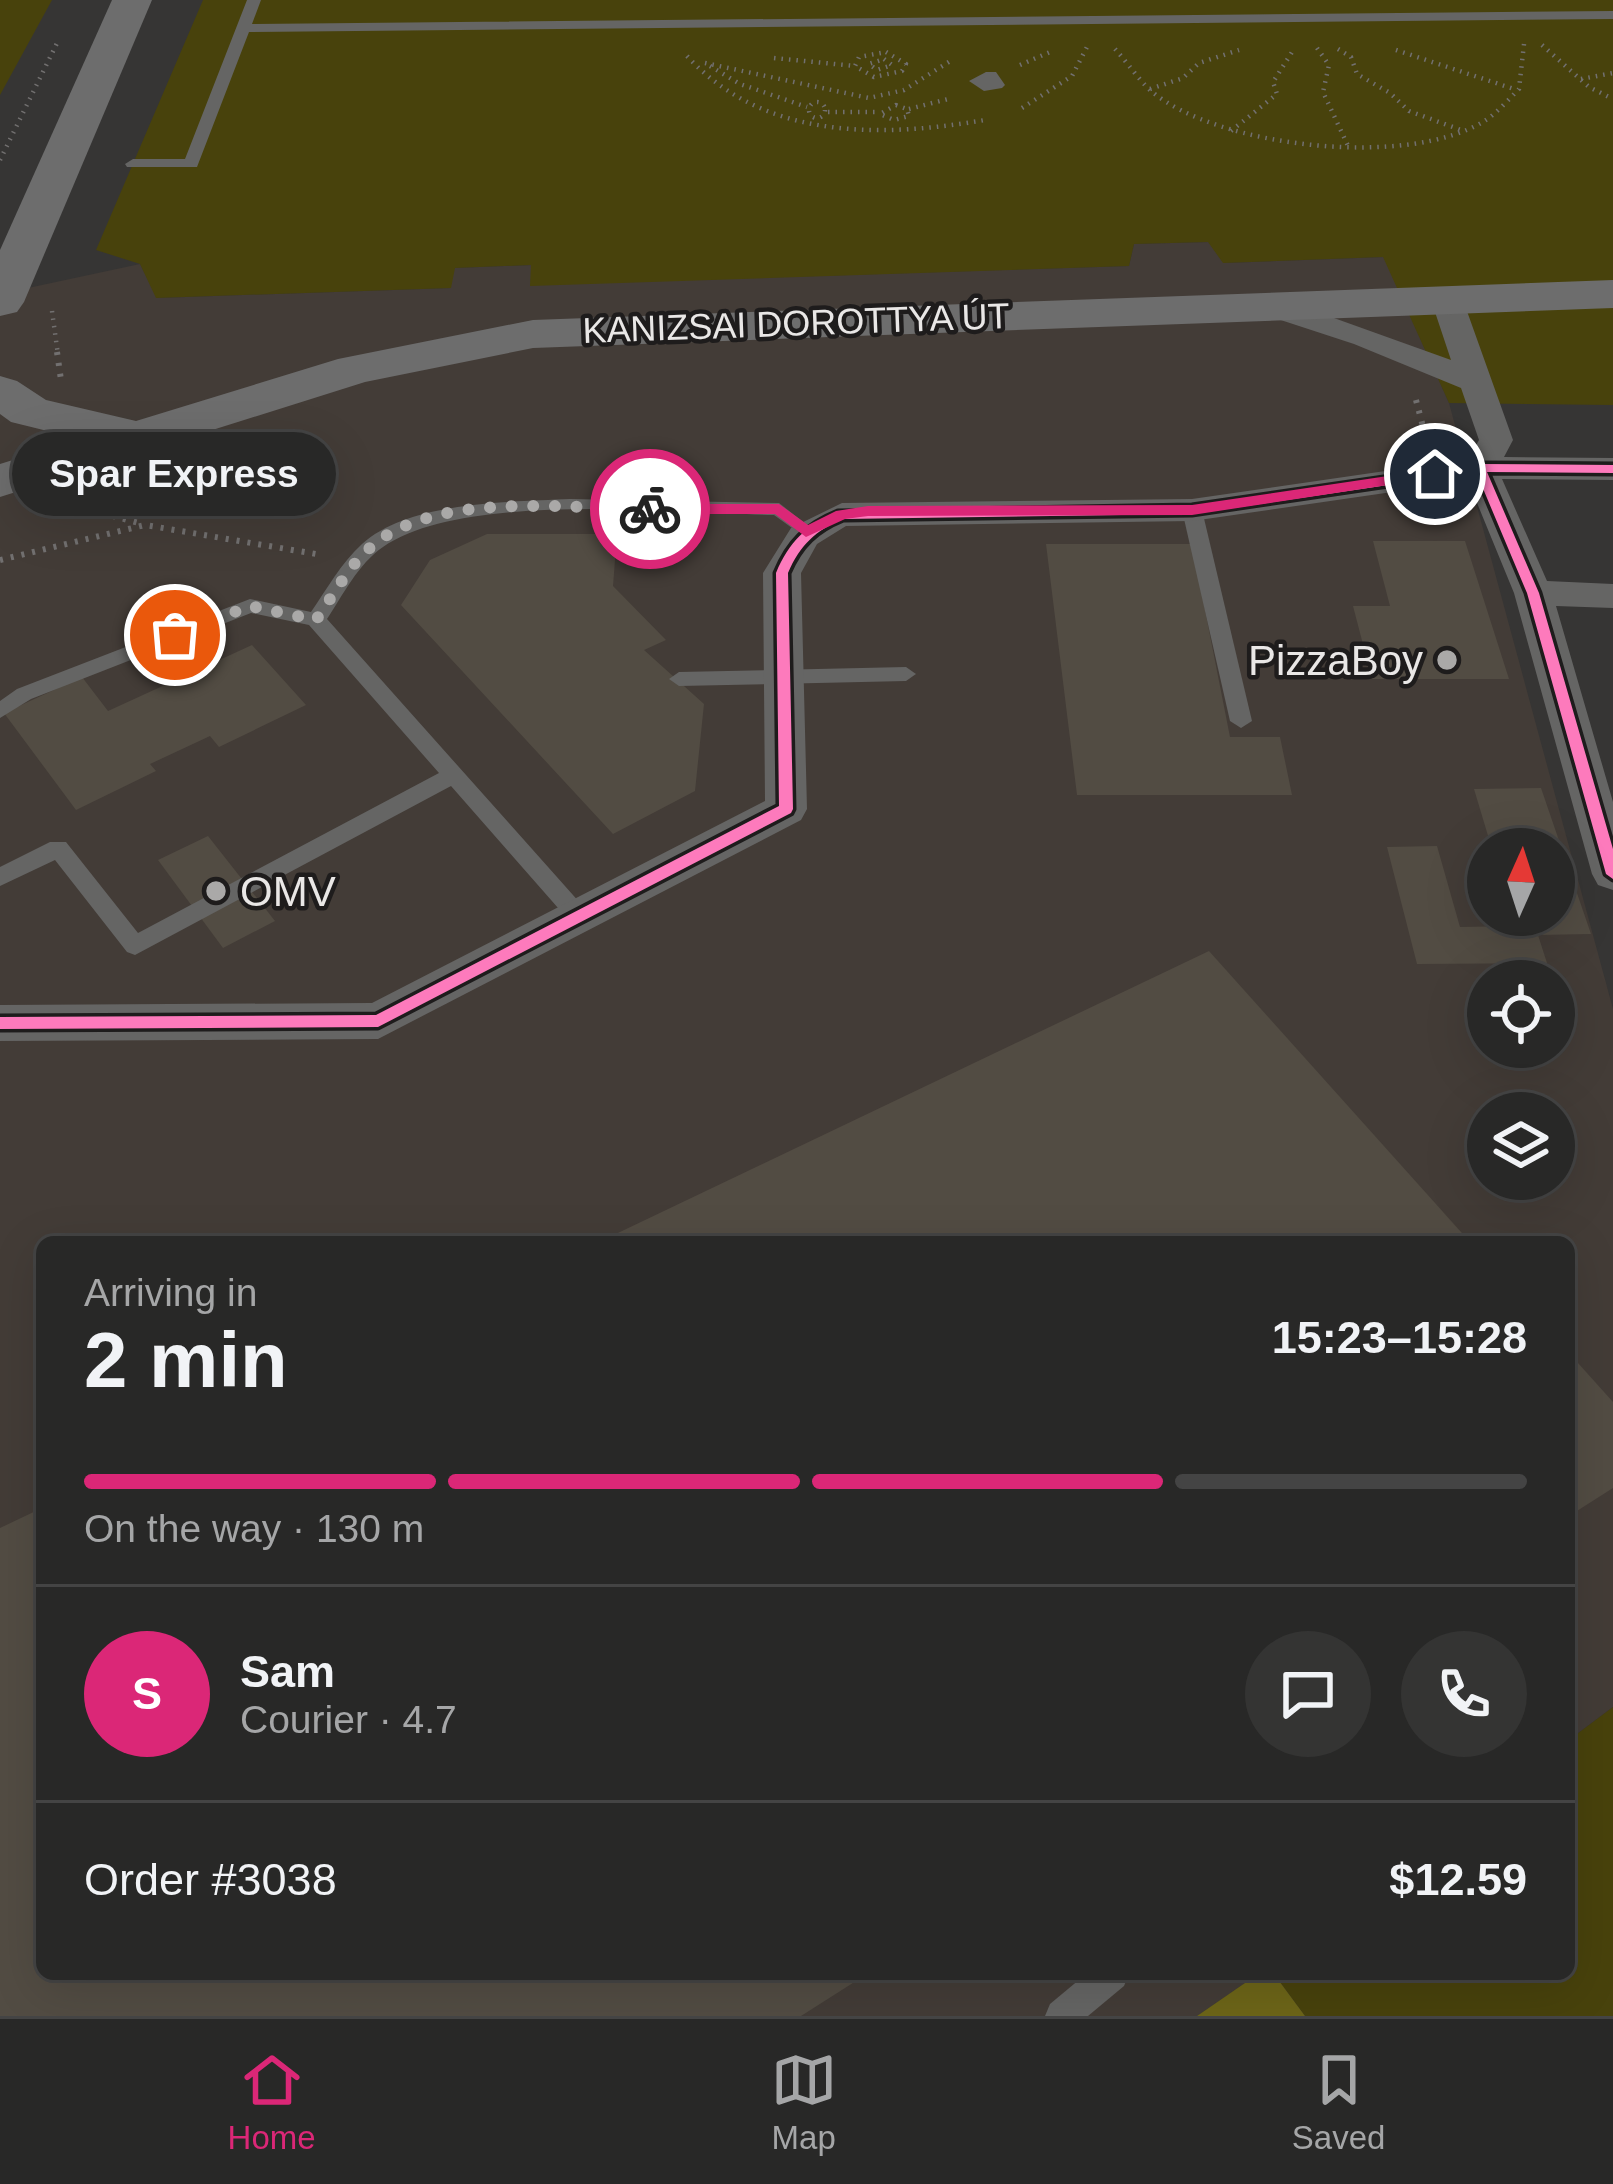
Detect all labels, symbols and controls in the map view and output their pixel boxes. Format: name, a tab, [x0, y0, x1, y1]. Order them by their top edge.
street label: KANIZSAI DOROTTYA ÚT	[582, 295, 1010, 351]
pin	[1384, 423, 1486, 525]
callout: Spar Express	[13, 431, 337, 515]
icon: home	[1402, 441, 1468, 507]
courier	[590, 449, 710, 569]
text: Spar Express	[49, 452, 299, 495]
icon: bike	[617, 476, 683, 542]
pin	[124, 584, 226, 686]
icon: bag	[142, 602, 208, 668]
place label: PizzaBoy	[1248, 637, 1423, 684]
marker: PizzaBoy	[1434, 647, 1460, 673]
north arrow	[1467, 828, 1575, 936]
map controls	[1467, 828, 1575, 1200]
place label: OMV	[240, 868, 336, 915]
marker: OMV	[203, 878, 229, 904]
button: locate	[1467, 960, 1575, 1068]
button: layers	[1467, 1092, 1575, 1200]
text: Arriving in	[84, 1271, 257, 1314]
text: 15:23–15:28	[1272, 1312, 1527, 1363]
text: 2 min	[84, 1316, 288, 1404]
text: On the way · 130 m	[84, 1507, 424, 1550]
button: chat	[1245, 1631, 1371, 1757]
button: phone	[1401, 1631, 1527, 1757]
text: Sam	[240, 1646, 335, 1697]
text: S	[132, 1668, 162, 1719]
text: Courier · 4.7	[240, 1698, 457, 1741]
text: Order #3038	[84, 1854, 337, 1905]
text: $12.59	[1389, 1854, 1527, 1905]
tab: Home	[228, 2047, 316, 2157]
tab: Map	[771, 2047, 837, 2157]
tab: Saved	[1292, 2047, 1385, 2157]

